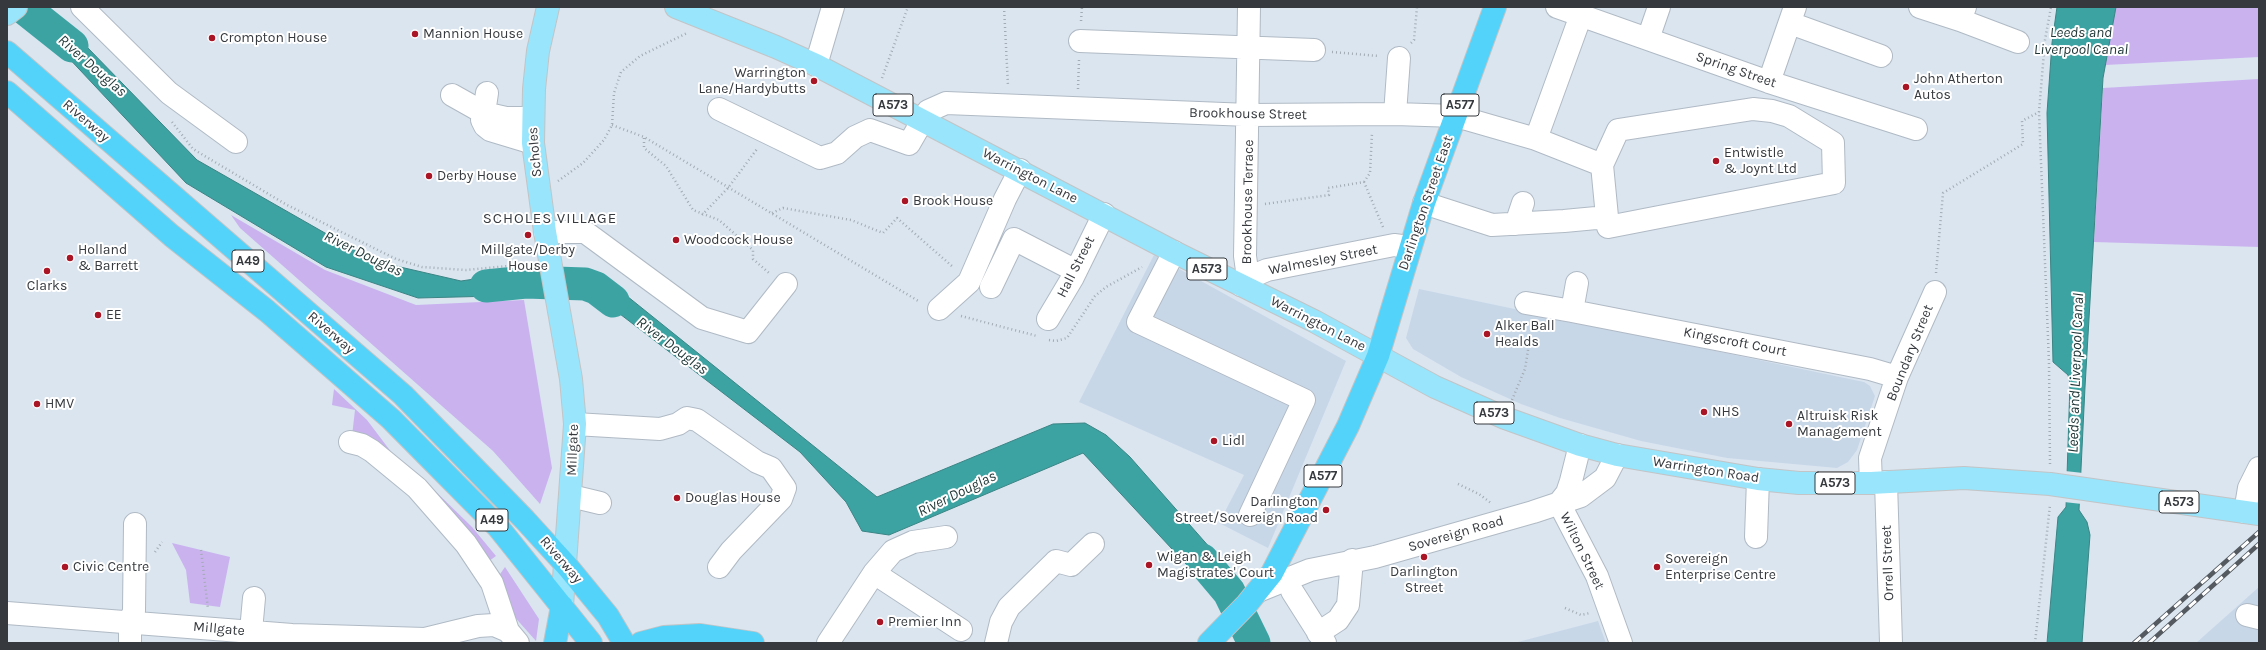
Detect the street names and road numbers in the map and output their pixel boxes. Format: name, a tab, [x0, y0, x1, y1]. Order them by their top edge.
street label: Spring Street	[1694, 48, 1778, 92]
road number: A573	[873, 94, 913, 116]
road number: A577	[1441, 94, 1479, 116]
street label: Riverway	[59, 96, 113, 146]
street label: Brookhouse Street	[1189, 105, 1307, 123]
street label: Scholes	[524, 126, 546, 178]
street label: Darlington Street East	[1395, 134, 1457, 272]
street label: Brookhouse Terrace	[1239, 139, 1257, 265]
street label: Warrington Lane	[979, 145, 1081, 207]
street label: Hall Street	[1053, 233, 1099, 301]
street label: Walmesley Street	[1267, 241, 1379, 279]
road number: A49	[232, 250, 264, 272]
road number: A573	[1187, 258, 1227, 280]
street label: Warrington Lane	[1267, 293, 1369, 355]
street label: Boundary Street	[1883, 302, 1937, 404]
street label: Riverway	[304, 308, 358, 358]
street label: Kingscroft Court	[1682, 324, 1788, 360]
road number: A573	[1474, 402, 1514, 424]
street label: Millgate	[564, 424, 582, 476]
street label: Warrington Road	[1652, 453, 1760, 487]
road number: A577	[1304, 465, 1342, 487]
road number: A573	[1815, 472, 1855, 494]
road number: A573	[2159, 491, 2199, 513]
road number: A49	[476, 509, 508, 531]
street label: Wilton Street	[1556, 510, 1608, 592]
street label: Sovereign Road	[1406, 512, 1506, 556]
street label: Orrell Street	[1878, 525, 1898, 601]
street label: Riverway	[536, 533, 586, 587]
street label: Millgate	[192, 618, 246, 640]

